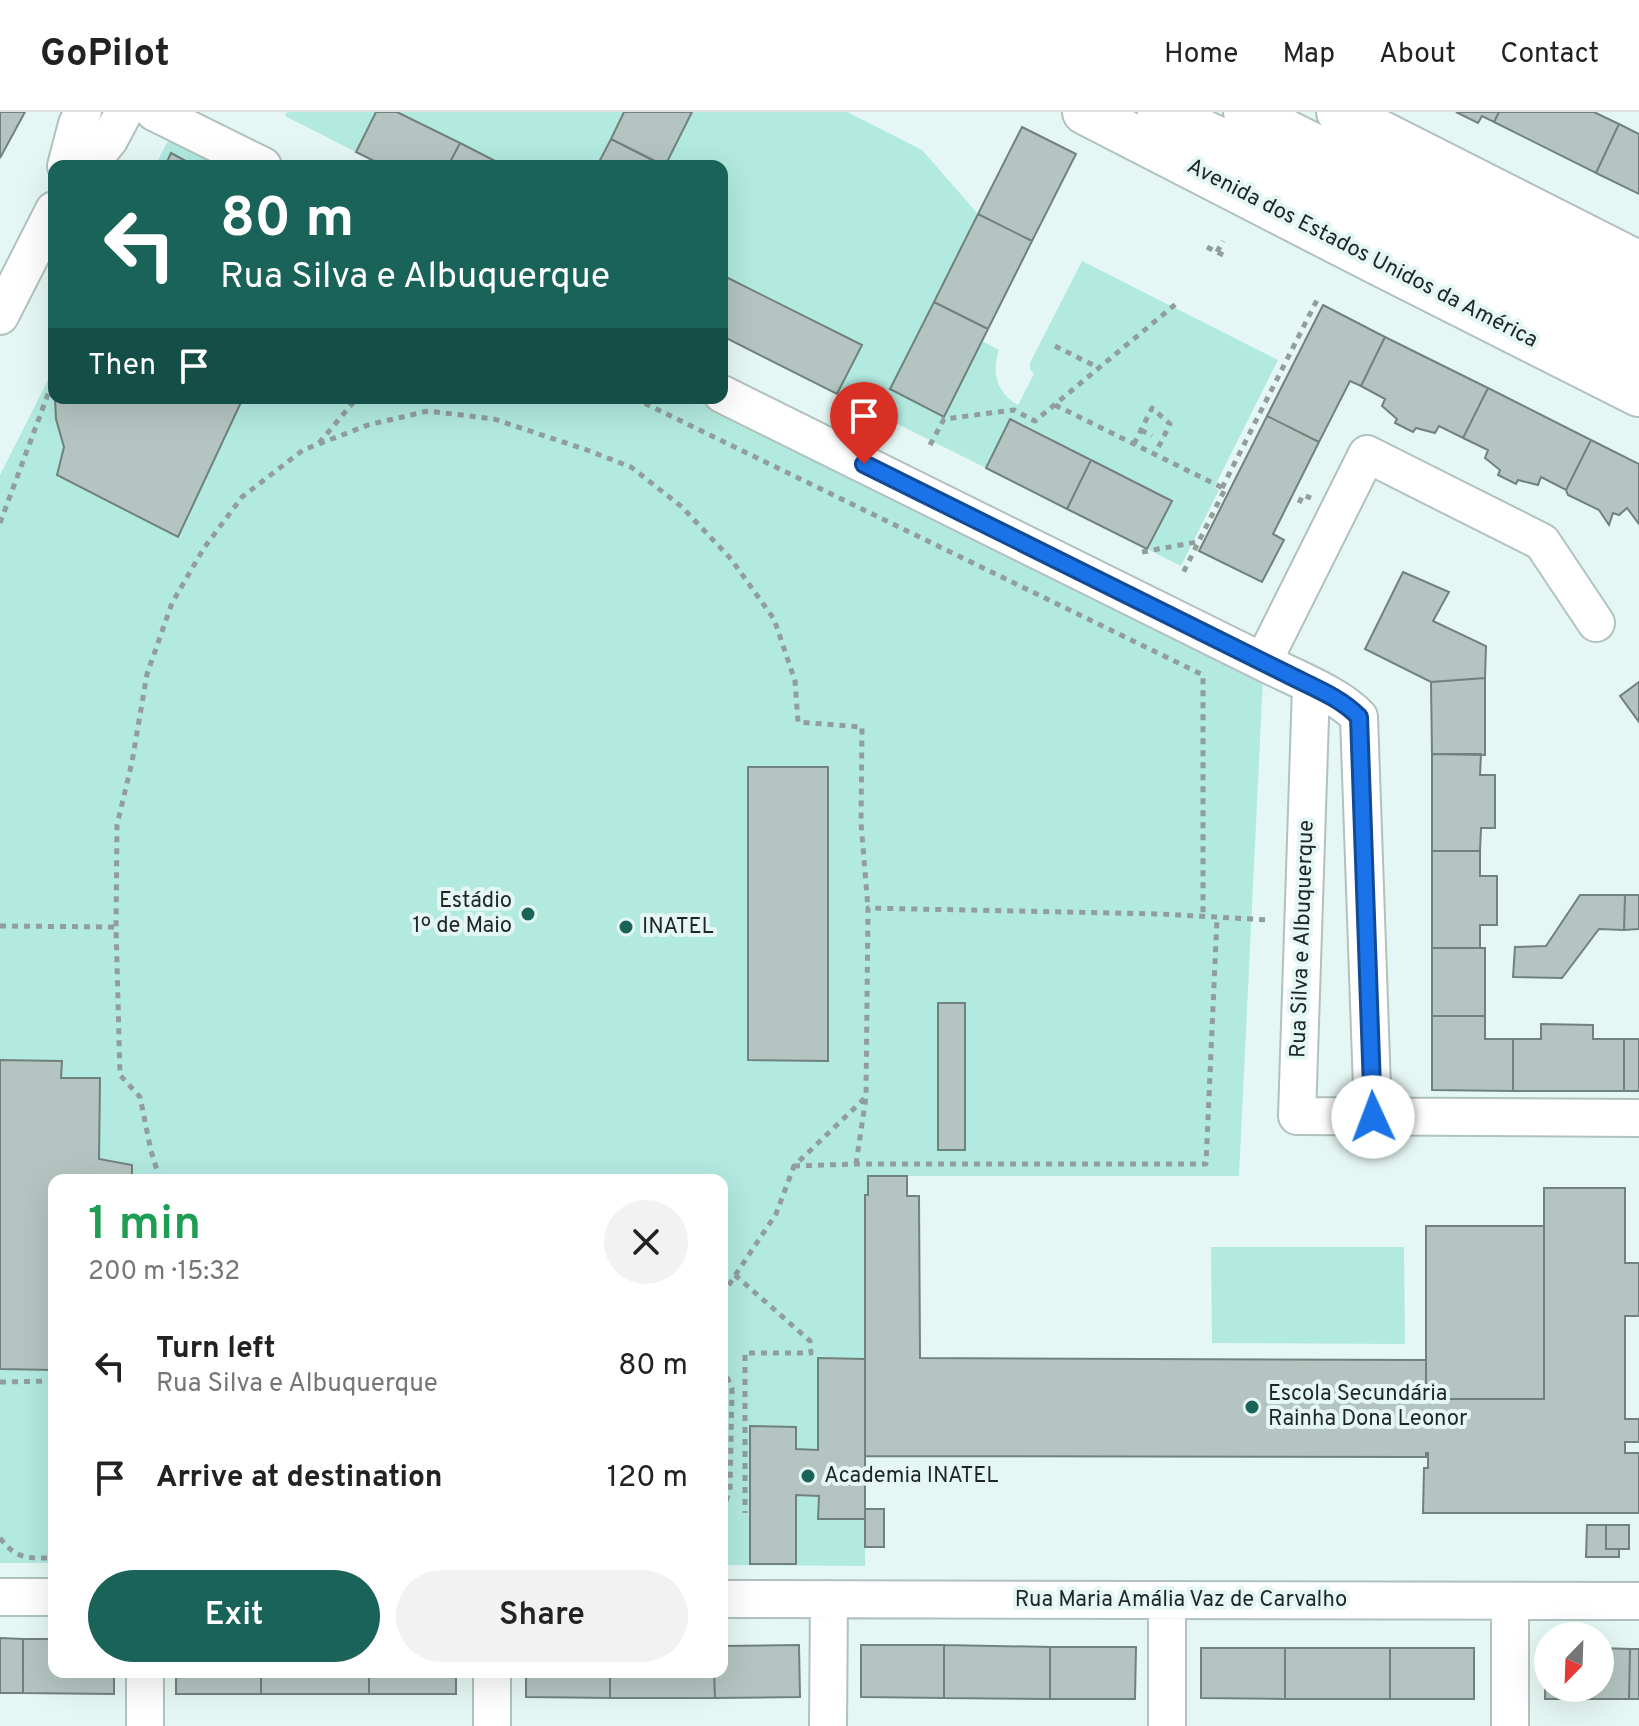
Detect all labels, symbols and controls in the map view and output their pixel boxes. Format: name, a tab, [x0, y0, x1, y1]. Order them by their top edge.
text: GoPilot	[40, 31, 170, 80]
text: Home	[1164, 37, 1238, 73]
text: Map	[1282, 37, 1335, 73]
text: About	[1379, 37, 1456, 73]
text: Contact	[1500, 37, 1599, 73]
street label: Avenida dos Estados Unidos da América	[1182, 153, 1542, 355]
text: 80 m	[220, 186, 354, 256]
icon: left	[88, 192, 192, 296]
text: Rua Silva e Albuquerque	[220, 255, 610, 301]
icon: arrive	[172, 344, 216, 388]
text: Then	[88, 348, 156, 385]
pin	[830, 382, 898, 464]
icon: arrive	[842, 394, 886, 438]
street label: Rua Silva e Albuquerque	[1285, 819, 1321, 1059]
place label: Estádio 1º de Maio	[413, 888, 512, 940]
marker: Estádio 1º de Maio	[519, 905, 537, 923]
place label: INATEL	[642, 914, 714, 941]
marker: INATEL	[617, 918, 635, 936]
position arrow	[1331, 1075, 1415, 1159]
text: 1 min	[88, 1196, 201, 1256]
button: close	[604, 1200, 688, 1284]
text: 200 m · 15:32	[88, 1256, 240, 1289]
text: Turn left	[156, 1331, 276, 1368]
icon: left	[88, 1344, 132, 1388]
text: 80 m	[618, 1348, 688, 1385]
text: Rua Silva e Albuquerque	[156, 1368, 438, 1401]
place label: Escola Secundária Rainha Dona Leonor	[1268, 1381, 1468, 1433]
marker: Escola Secundária Rainha Dona Leonor	[1243, 1398, 1261, 1416]
icon: arrive	[88, 1456, 132, 1500]
text: Arrive at destination	[156, 1460, 442, 1497]
text: 120 m	[607, 1460, 688, 1497]
place label: Academia INATEL	[824, 1463, 999, 1490]
marker: Academia INATEL	[799, 1467, 817, 1485]
button: Exit	[88, 1570, 380, 1662]
button: Share	[396, 1570, 688, 1662]
street label: Rua Maria Amália Vaz de Carvalho	[1015, 1587, 1347, 1614]
north arrow	[1534, 1622, 1614, 1702]
map controls	[1534, 1622, 1614, 1702]

